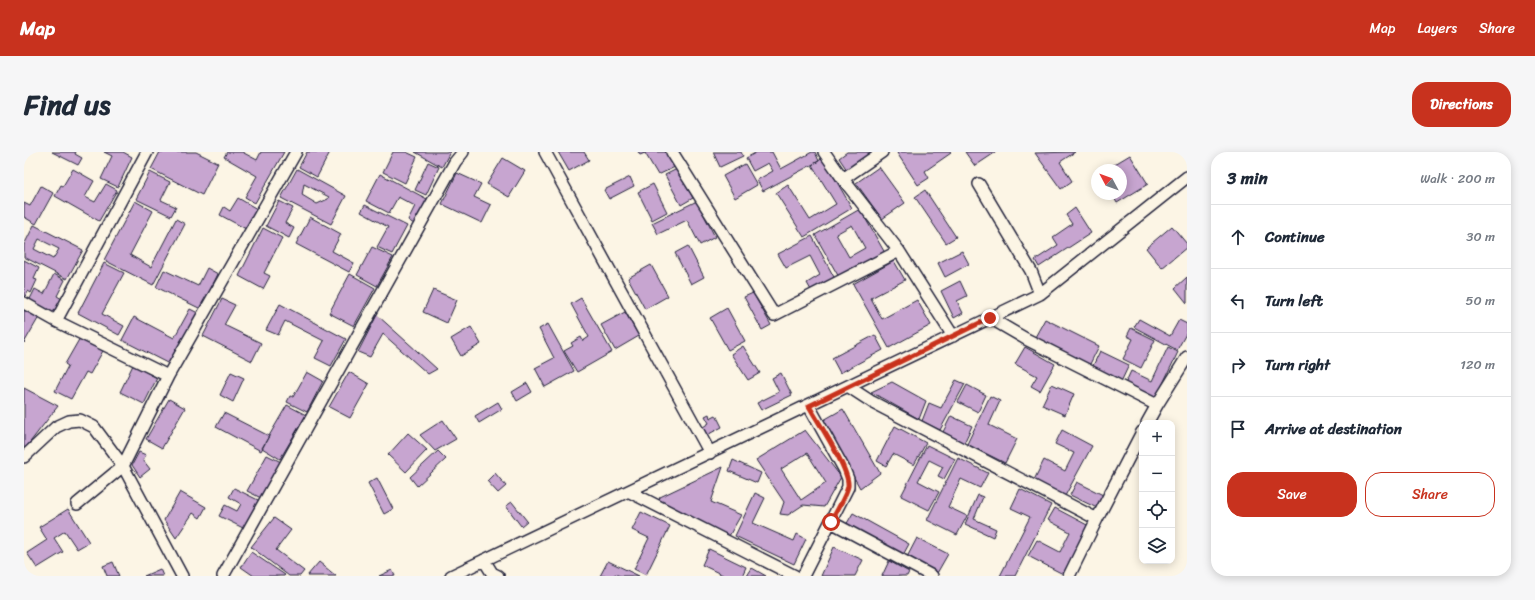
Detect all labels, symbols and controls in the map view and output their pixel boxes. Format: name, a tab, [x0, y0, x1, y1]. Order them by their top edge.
text: Map	[20, 12, 55, 45]
text: Map	[1370, 16, 1395, 41]
text: Layers	[1417, 16, 1457, 41]
text: Share	[1479, 16, 1515, 41]
text: Find us	[24, 80, 111, 129]
button: Directions	[1412, 82, 1511, 127]
text: 3 min	[1227, 163, 1268, 193]
north arrow	[1091, 164, 1127, 200]
text: Walk · 200 m	[1420, 167, 1495, 190]
text: Continue	[1265, 224, 1325, 250]
text: 30 m	[1466, 225, 1495, 248]
icon: ahead	[1227, 226, 1249, 248]
text: Turn left	[1265, 288, 1323, 314]
text: 50 m	[1465, 289, 1495, 312]
icon: left	[1227, 290, 1249, 312]
route end	[981, 309, 999, 327]
text: Turn right	[1265, 352, 1330, 378]
text: 120 m	[1460, 353, 1495, 376]
icon: right	[1227, 354, 1249, 376]
text: Arrive at destination	[1265, 416, 1402, 442]
icon: arrive	[1227, 418, 1249, 440]
map controls	[1139, 420, 1175, 564]
button: +	[1139, 420, 1175, 456]
button: −	[1139, 456, 1175, 492]
button: Save	[1227, 472, 1357, 517]
button: Share	[1365, 472, 1495, 517]
button: locate	[1139, 492, 1175, 528]
route start	[822, 513, 840, 531]
button: layers	[1139, 528, 1175, 564]

